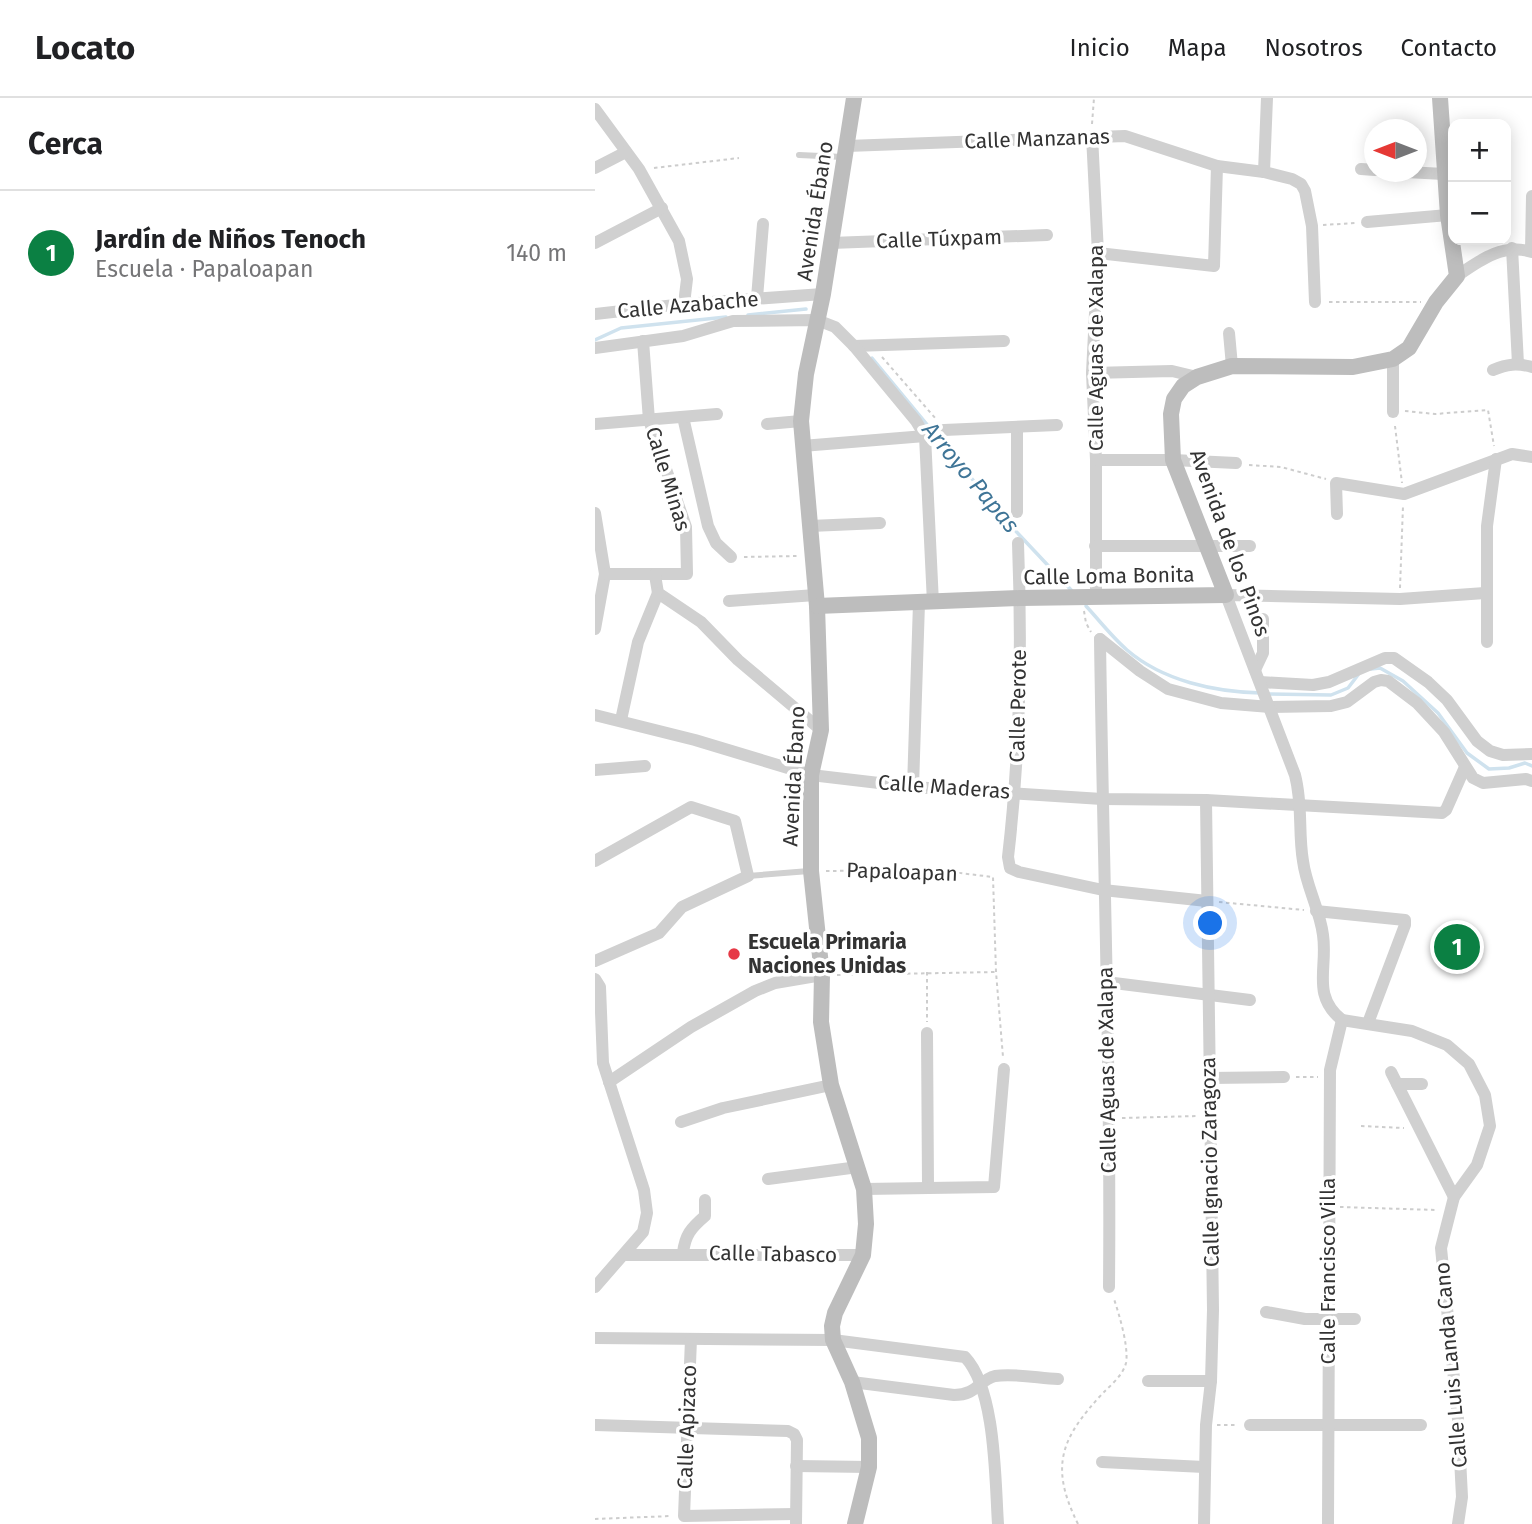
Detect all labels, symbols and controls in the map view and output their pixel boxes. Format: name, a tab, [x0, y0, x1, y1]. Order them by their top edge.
text: Locato	[35, 28, 135, 68]
text: Inicio	[1070, 34, 1130, 62]
text: Mapa	[1168, 34, 1227, 62]
text: Nosotros	[1265, 34, 1363, 62]
text: Contacto	[1401, 34, 1497, 62]
north arrow	[1364, 119, 1427, 182]
map controls	[1448, 119, 1511, 245]
button: +	[1448, 119, 1511, 182]
street label: Calle Manzanas	[964, 123, 1110, 155]
text: Cerca	[28, 126, 103, 162]
street label: Avenida Ébano	[791, 139, 839, 283]
button: −	[1448, 182, 1511, 245]
text: Jardín de Niños Tenoch	[95, 224, 366, 255]
street label: Calle Túxpam	[876, 224, 1002, 254]
text: 1	[46, 239, 56, 267]
text: 140 m	[506, 239, 567, 267]
street label: Calle Aguas de Xalapa	[1083, 245, 1109, 451]
text: Escuela · Papaloapan	[95, 255, 314, 283]
street label: Calle Azabache	[616, 286, 760, 324]
water label: Arroyo Papas	[916, 415, 1026, 538]
street label: Calle Minas	[640, 424, 696, 534]
street label: Avenida de los Pinos	[1184, 446, 1276, 640]
street label: Calle Loma Bonita	[1023, 562, 1195, 590]
street label: Calle Perote	[1004, 649, 1032, 763]
street label: Avenida Ébano	[777, 705, 811, 847]
street label: Calle Maderas	[877, 769, 1011, 805]
street label: Papaloapan	[846, 857, 958, 887]
your location	[1193, 906, 1227, 940]
pin: 1	[1434, 921, 1480, 973]
place label: Escuela Primaria Naciones Unidas	[748, 929, 907, 979]
marker: Escuela Primaria Naciones Unidas	[726, 946, 742, 962]
street label: Calle Aguas de Xalapa	[1092, 966, 1122, 1174]
street label: Calle Ignacio Zaragoza	[1195, 1057, 1225, 1267]
street label: Calle Francisco Villa	[1315, 1177, 1341, 1365]
street label: Calle Tabasco	[709, 1240, 837, 1268]
street label: Calle Luis Landa Cano	[1429, 1261, 1473, 1469]
street label: Calle Apizaco	[672, 1364, 702, 1490]

